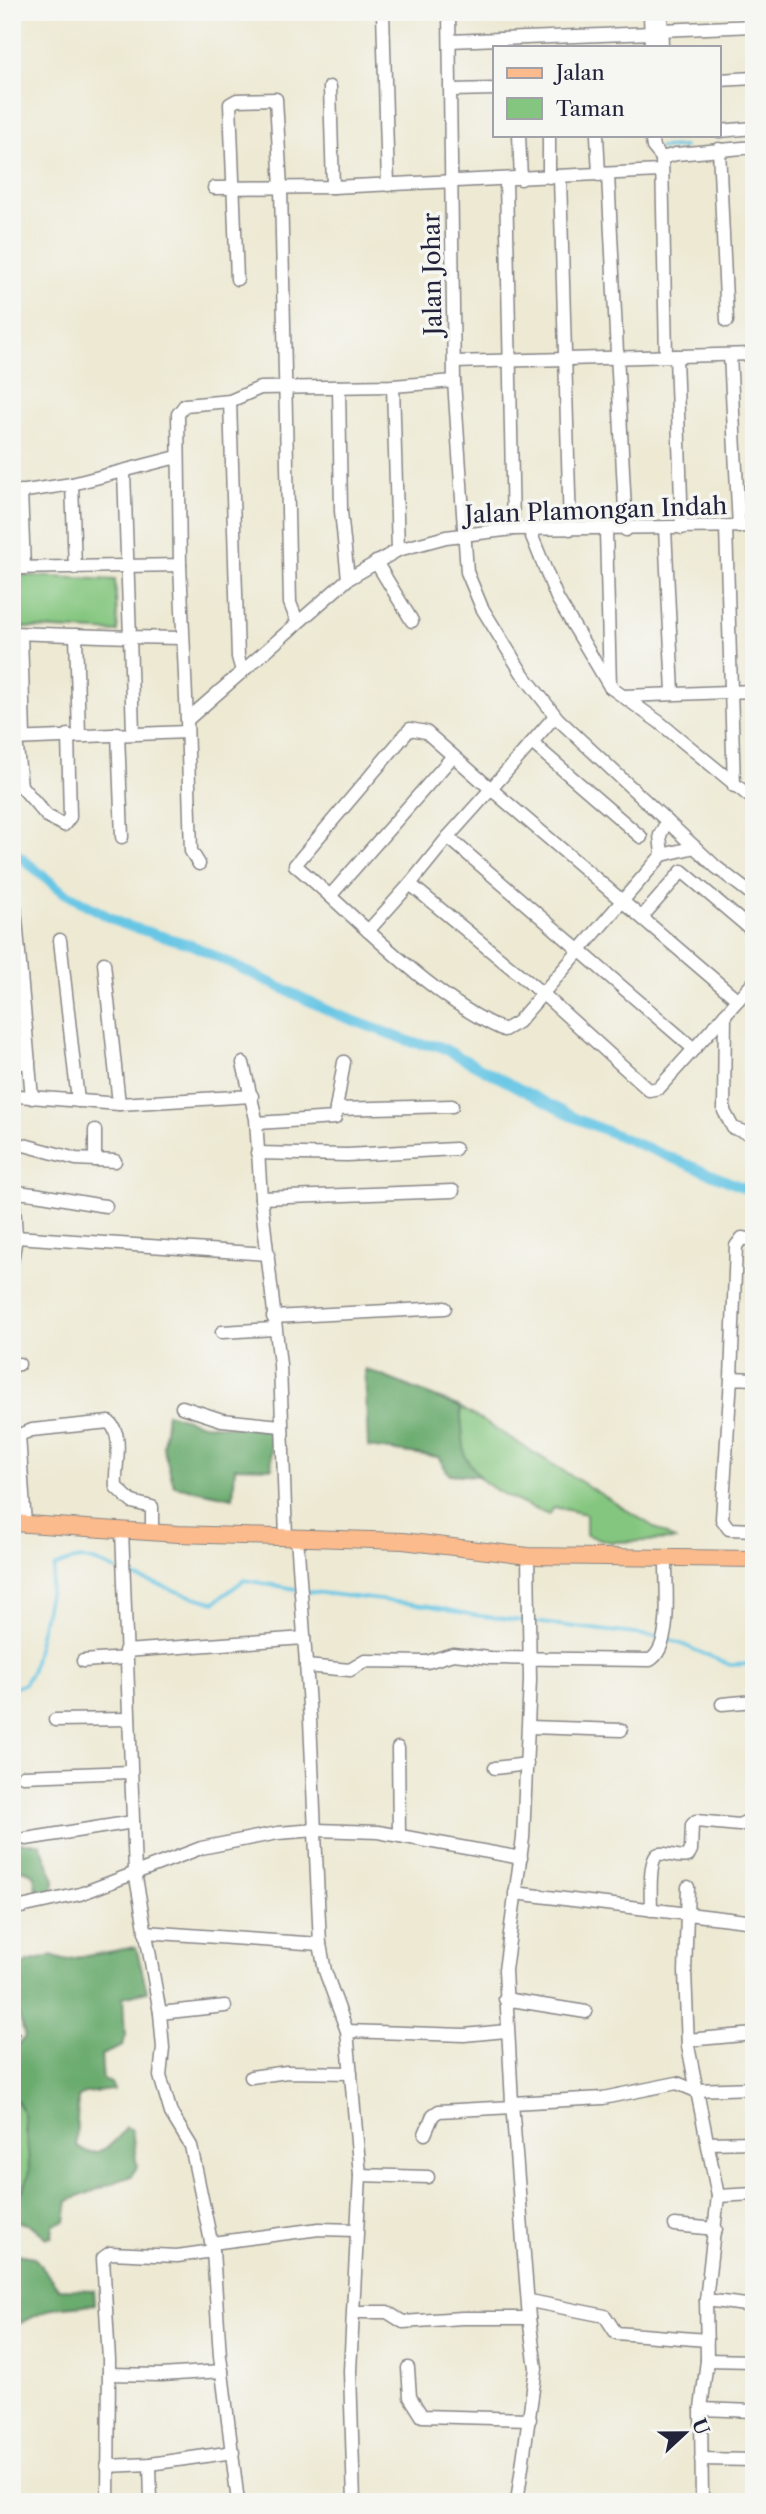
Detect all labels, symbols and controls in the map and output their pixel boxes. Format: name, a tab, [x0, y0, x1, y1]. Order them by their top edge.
legend	[493, 46, 720, 136]
text: Jalan	[553, 60, 605, 85]
text: Taman	[556, 96, 625, 121]
street label: Jalan Johar	[416, 212, 448, 340]
street label: Jalan Plamongan Indah	[460, 491, 728, 529]
north arrow	[650, 2398, 720, 2468]
text: U	[687, 2415, 714, 2439]

